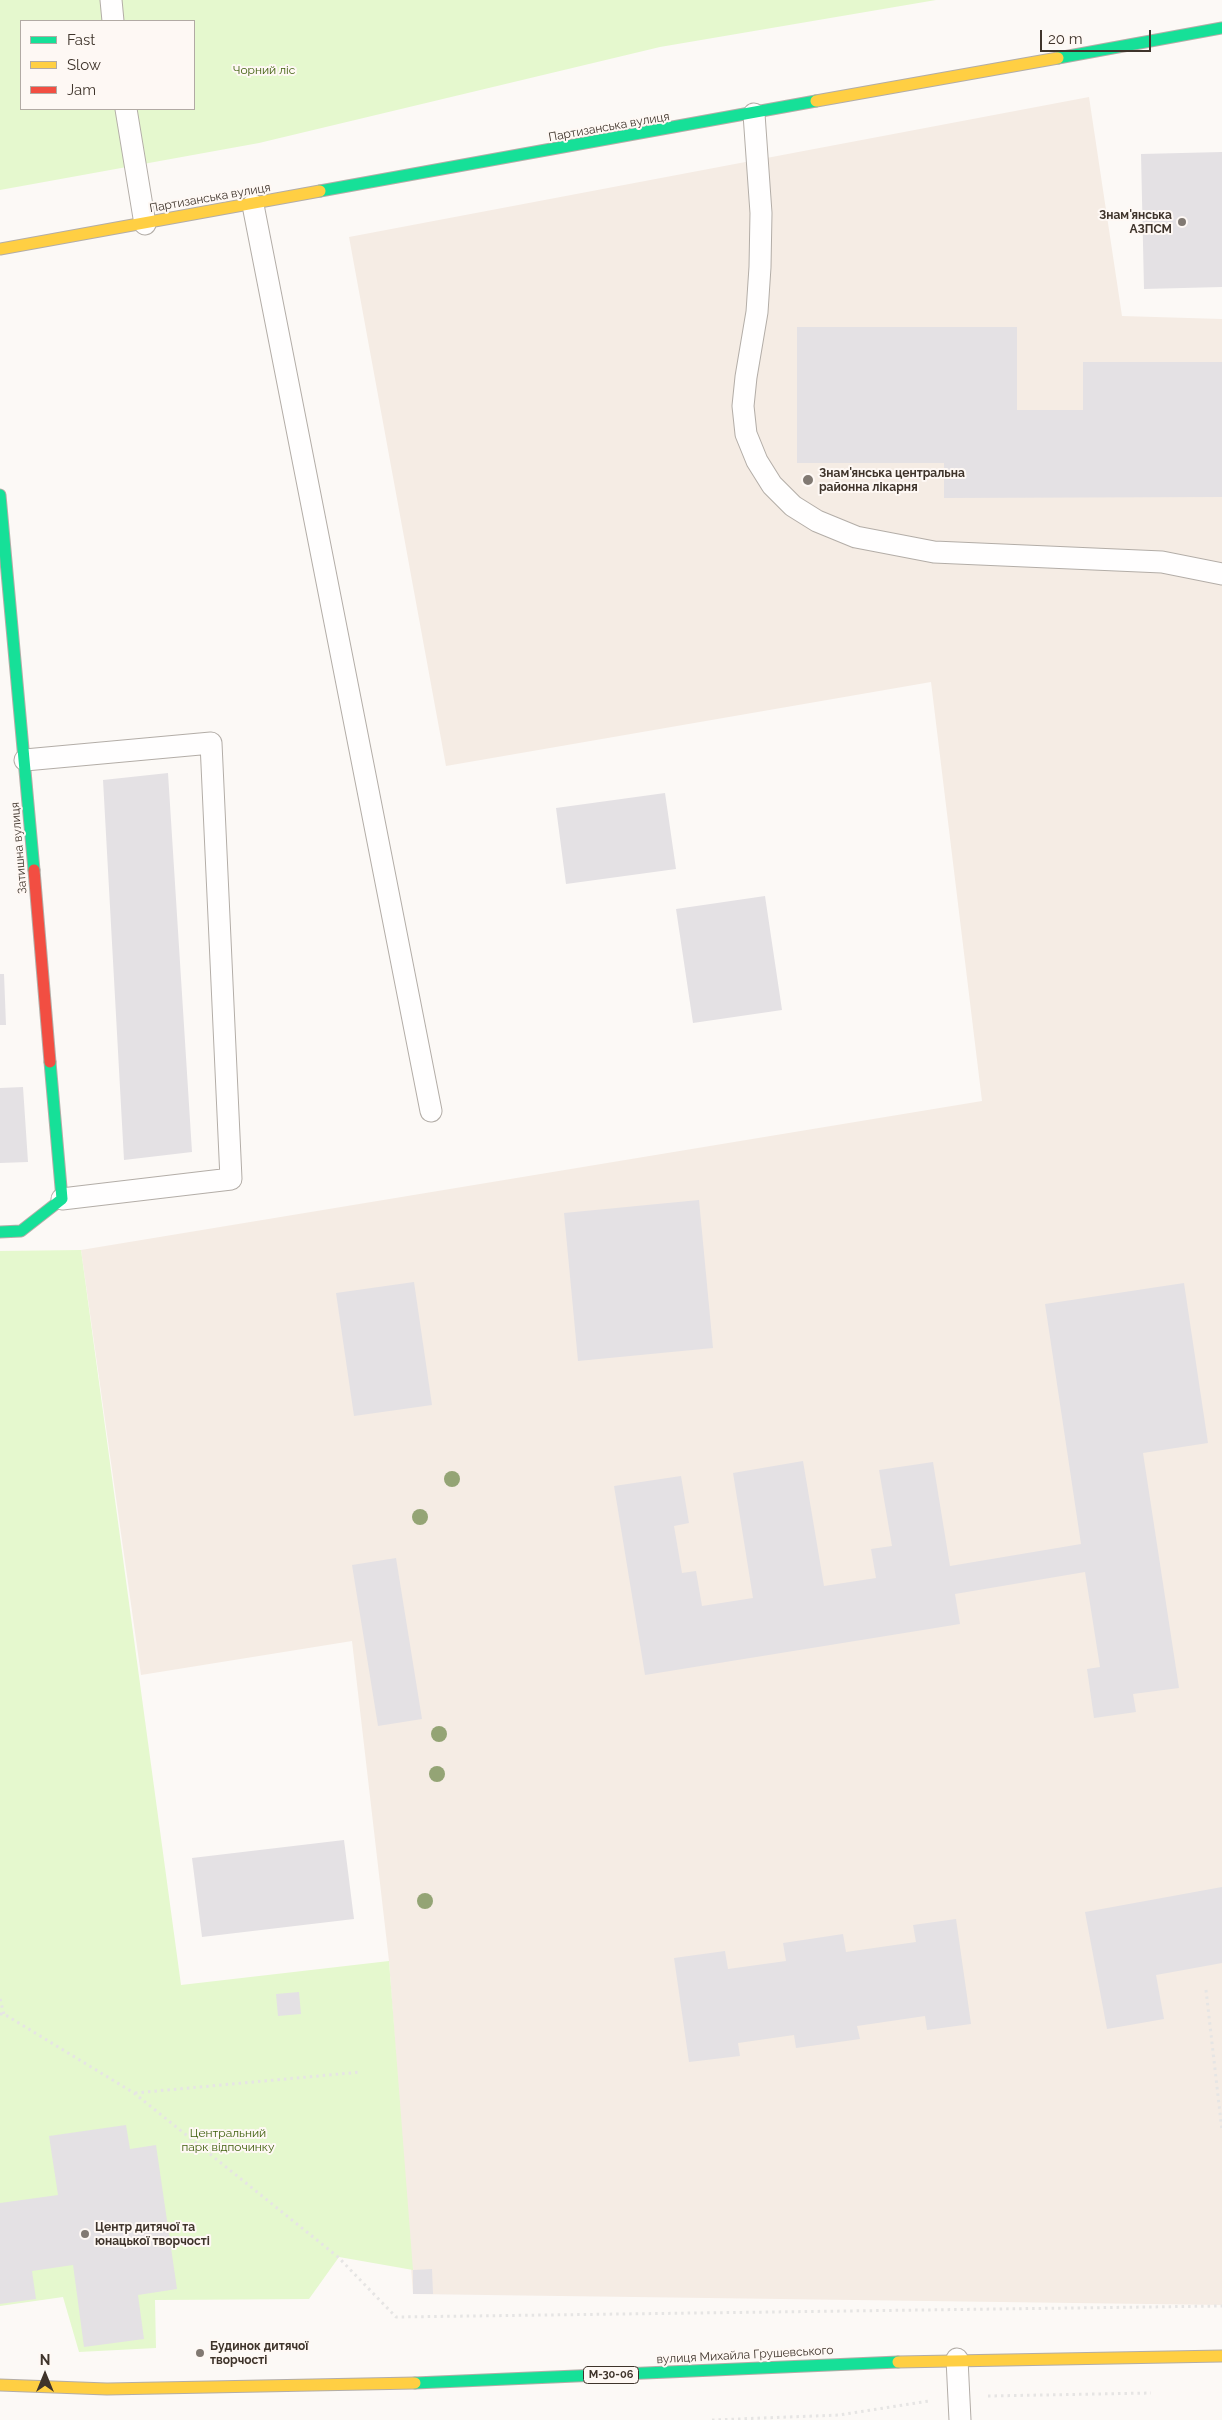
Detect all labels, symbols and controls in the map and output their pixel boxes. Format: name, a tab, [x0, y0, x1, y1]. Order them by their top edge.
legend	[20, 20, 195, 110]
scale bar	[1042, 20, 1153, 52]
text: 20 m	[1048, 30, 1083, 48]
text: Fast	[67, 31, 95, 49]
text: Slow	[67, 56, 101, 74]
park label: Чорний ліс	[233, 63, 295, 77]
text: Jam	[67, 81, 96, 99]
street label: Партизанська вулиця	[547, 109, 671, 145]
street label: Партизанська вулиця	[148, 180, 272, 216]
place label: Знам'янська АЗПСМ	[1099, 208, 1172, 236]
marker: Знам'янська АЗПСМ	[1176, 216, 1188, 228]
place label: Знам'янська центральна районна лікарня	[819, 466, 965, 494]
marker: Знам'янська центральна районна лікарня	[801, 473, 815, 487]
street label: Затишна вулиця	[8, 802, 30, 894]
park label: Центральний парк відпочинку	[181, 2126, 275, 2154]
place label: Центр дитячої та юнацької творчості	[95, 2220, 210, 2248]
marker: Центр дитячої та юнацької творчості	[79, 2228, 91, 2240]
place label: Будинок дитячої творчості	[210, 2339, 308, 2367]
street label: вулиця Михайла Грушевського	[656, 2343, 834, 2367]
marker: Будинок дитячої творчості	[194, 2347, 206, 2359]
north arrow	[20, 2350, 70, 2400]
text: N	[40, 2352, 50, 2368]
road number: М-30-06	[584, 2366, 638, 2384]

